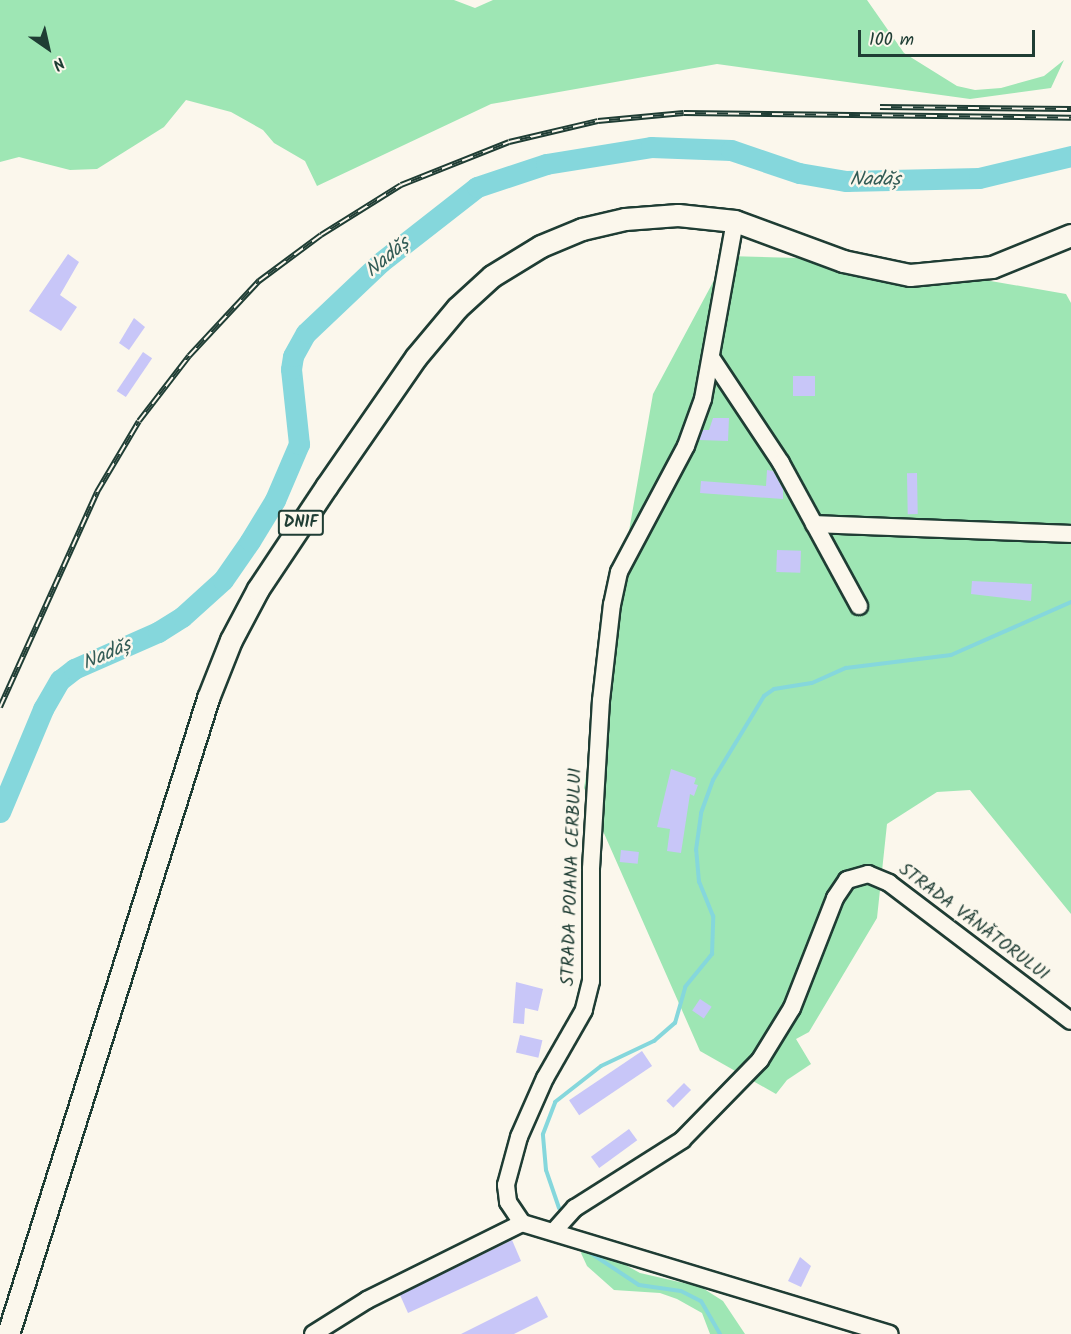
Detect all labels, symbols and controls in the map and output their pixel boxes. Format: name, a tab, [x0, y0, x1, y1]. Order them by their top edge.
north arrow	[18, 18, 78, 78]
scale bar	[861, 18, 1038, 56]
text: 100 m	[869, 26, 914, 55]
text: N	[47, 50, 70, 77]
water label: Nadăș	[850, 168, 900, 192]
water label: Nadăș	[361, 232, 415, 284]
road number: DN1F	[277, 510, 325, 536]
water label: Nadăș	[79, 634, 135, 676]
street label: STRADA POIANA CERBULUI	[558, 768, 588, 986]
street label: STRADA VÂNĂTORULUI	[894, 860, 1052, 986]

